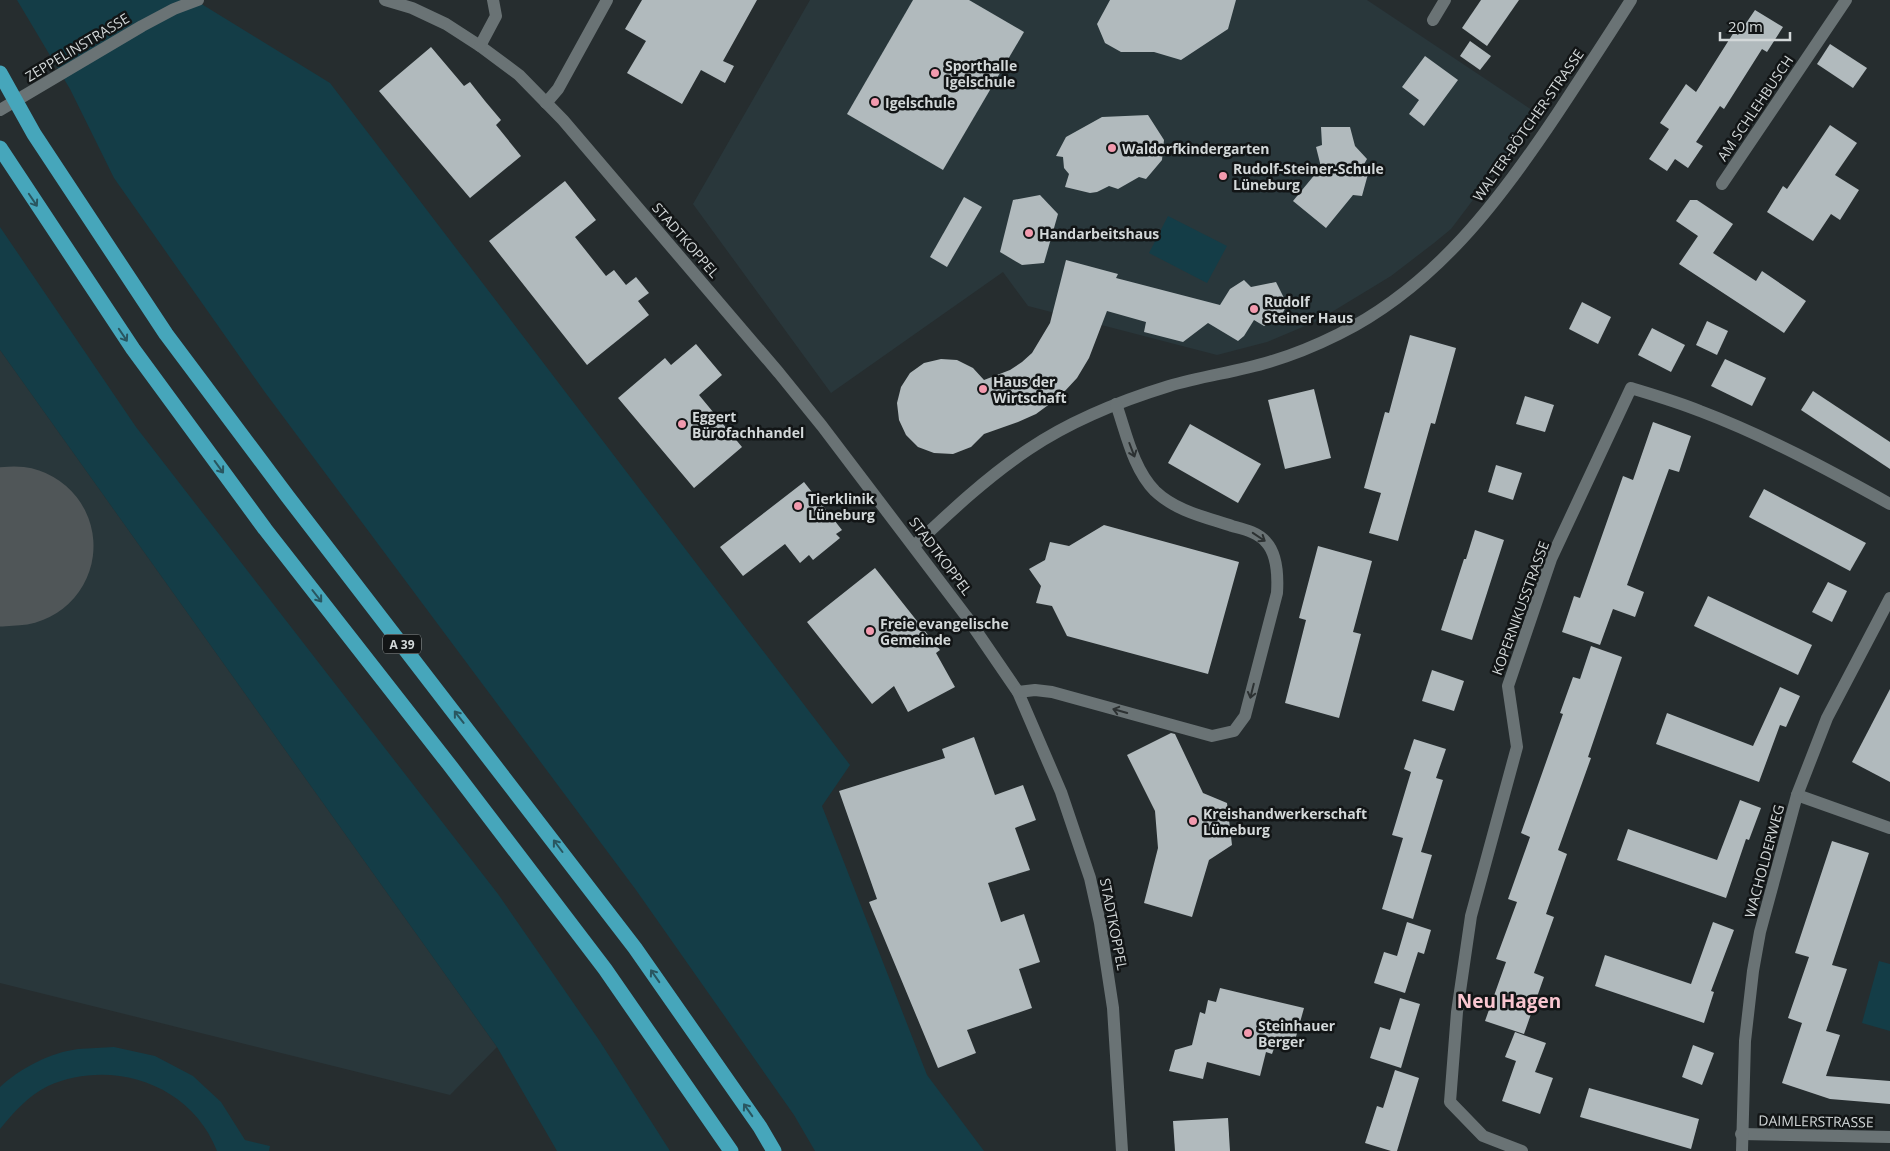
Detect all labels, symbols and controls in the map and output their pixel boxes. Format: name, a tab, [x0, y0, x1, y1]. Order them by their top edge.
street label: ZEPPELINSTRASSE	[21, 8, 133, 86]
scale bar	[1720, 10, 1790, 42]
text: 20 m	[1728, 16, 1763, 36]
street label: WALTER-BÖTCHER-STRASSE	[1468, 45, 1588, 205]
street label: AM SCHLEHBUSCH	[1713, 52, 1797, 164]
place label: Sporthalle Igelschule	[945, 56, 1017, 91]
marker: Sporthalle Igelschule	[929, 67, 941, 79]
place label: Igelschule	[885, 93, 955, 112]
marker: Igelschule	[869, 96, 881, 108]
place label: Waldorfkindergarten	[1122, 139, 1270, 158]
marker: Waldorfkindergarten	[1106, 142, 1118, 154]
place label: Rudolf-Steiner-Schule Lüneburg	[1233, 159, 1384, 194]
marker: Rudolf-Steiner-Schule Lüneburg	[1217, 170, 1229, 182]
one-way arrow	[28, 193, 38, 207]
street label: STADTKOPPEL	[648, 198, 724, 282]
place label: Handarbeitshaus	[1039, 224, 1159, 243]
marker: Handarbeitshaus	[1023, 227, 1035, 239]
place label: Rudolf Steiner Haus	[1264, 292, 1353, 327]
marker: Rudolf Steiner Haus	[1248, 303, 1260, 315]
one-way arrow	[118, 328, 128, 342]
place label: Haus der Wirtschaft	[993, 372, 1067, 407]
marker: Haus der Wirtschaft	[977, 383, 989, 395]
place label: Eggert Bürofachhandel	[692, 407, 804, 442]
marker: Eggert Bürofachhandel	[676, 418, 688, 430]
one-way arrow	[1128, 441, 1137, 457]
one-way arrow	[214, 460, 224, 474]
place label: Tierklinik Lüneburg	[808, 489, 875, 524]
marker: Tierklinik Lüneburg	[792, 500, 804, 512]
street label: STADTKOPPEL	[905, 513, 977, 599]
one-way arrow	[1252, 532, 1266, 542]
street label: KOPERNIKUSSTRASSE	[1487, 538, 1553, 678]
one-way arrow	[312, 589, 322, 603]
place label: Freie evangelische Gemeinde	[880, 614, 1009, 649]
marker: Freie evangelische Gemeinde	[864, 625, 876, 637]
road number: A 39	[383, 634, 421, 654]
one-way arrow	[1247, 682, 1256, 698]
one-way arrow	[1113, 706, 1129, 715]
one-way arrow	[454, 710, 464, 724]
street label: WACHOLDERWEG	[1740, 802, 1788, 920]
place label: Kreishandwerkerschaft Lüneburg	[1203, 804, 1367, 839]
marker: Kreishandwerkerschaft Lüneburg	[1187, 815, 1199, 827]
one-way arrow	[553, 839, 563, 853]
street label: STADTKOPPEL	[1096, 876, 1132, 972]
one-way arrow	[650, 969, 660, 983]
district label: Neu Hagen	[1457, 988, 1561, 1014]
place label: Steinhauer Berger	[1258, 1016, 1336, 1051]
marker: Steinhauer Berger	[1242, 1027, 1254, 1039]
one-way arrow	[743, 1103, 753, 1117]
street label: DAIMLERSTRASSE	[1758, 1110, 1874, 1132]

